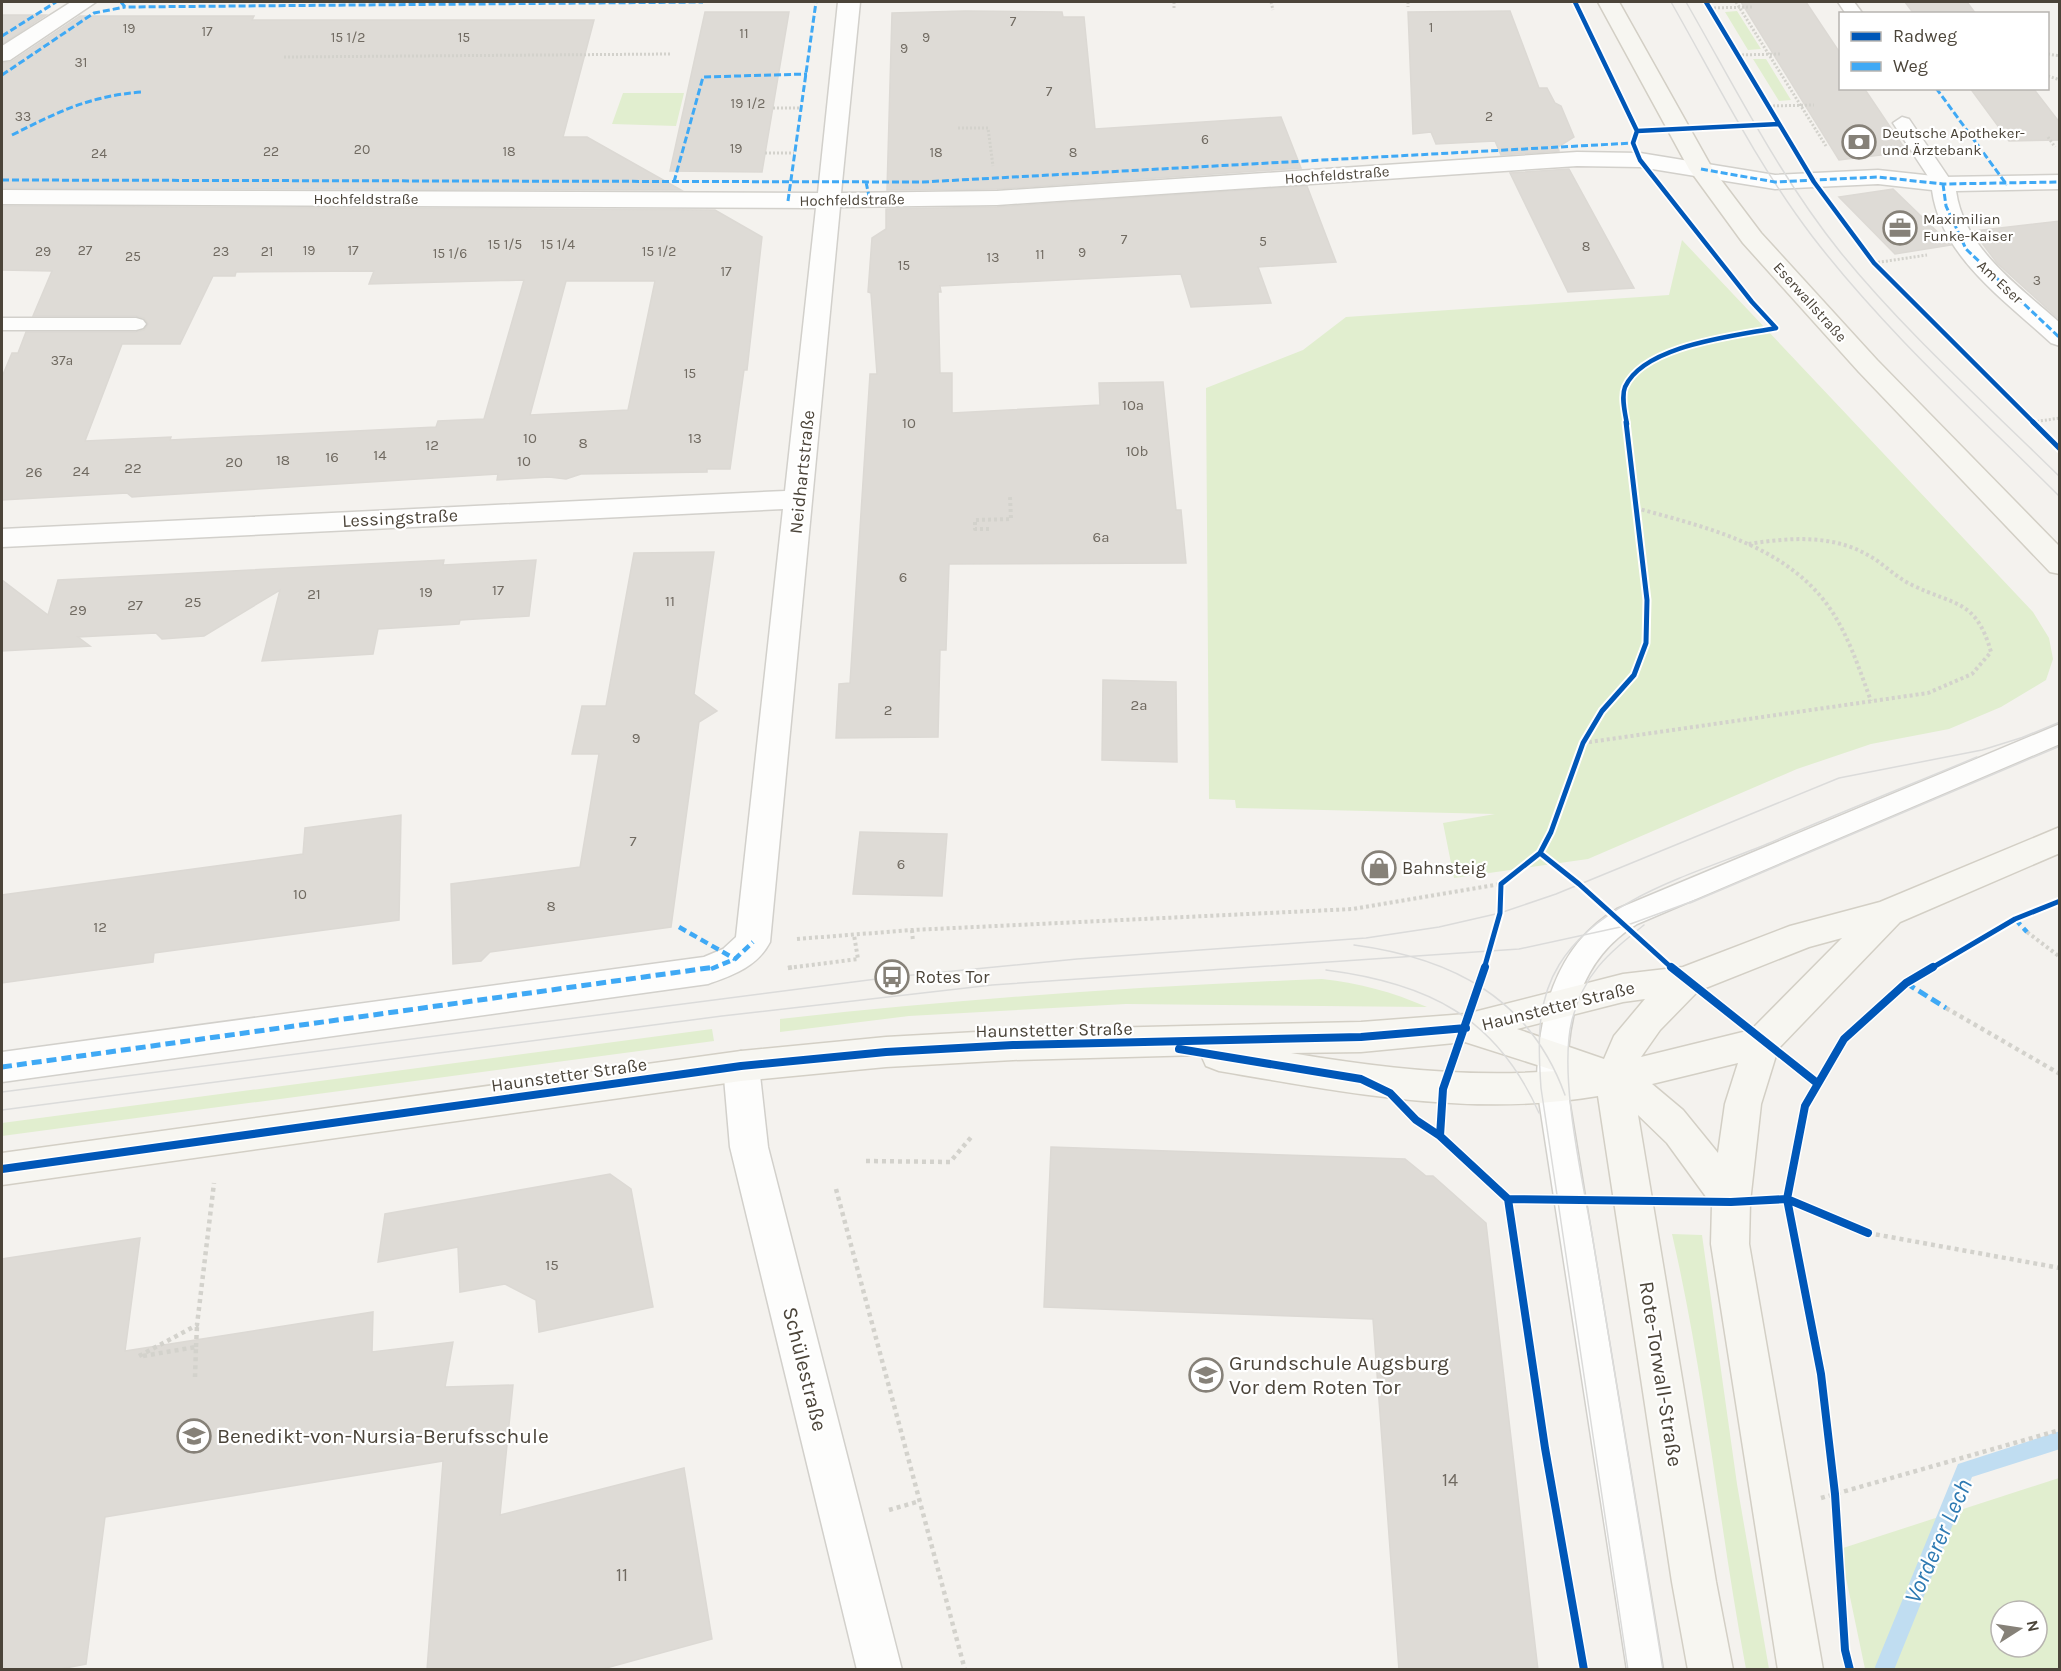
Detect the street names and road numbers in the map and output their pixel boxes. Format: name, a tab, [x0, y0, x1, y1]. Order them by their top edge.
street label: Hochfeldstraße	[1284, 162, 1390, 188]
street label: Hochfeldstraße	[313, 190, 419, 208]
street label: Hochfeldstraße	[799, 190, 905, 210]
street label: Am Eser	[1974, 256, 2027, 308]
street label: Eserwallstraße	[1769, 258, 1851, 346]
street label: Neidhartstraße	[785, 409, 819, 535]
street label: Lessingstraße	[342, 504, 458, 532]
street label: Haunstetter Straße	[1479, 976, 1637, 1036]
street label: Haunstetter Straße	[975, 1018, 1133, 1042]
street label: Haunstetter Straße	[490, 1053, 648, 1097]
street label: Rote-Torwall-Straße	[1634, 1280, 1688, 1468]
street label: Schülestraße	[778, 1304, 832, 1434]

